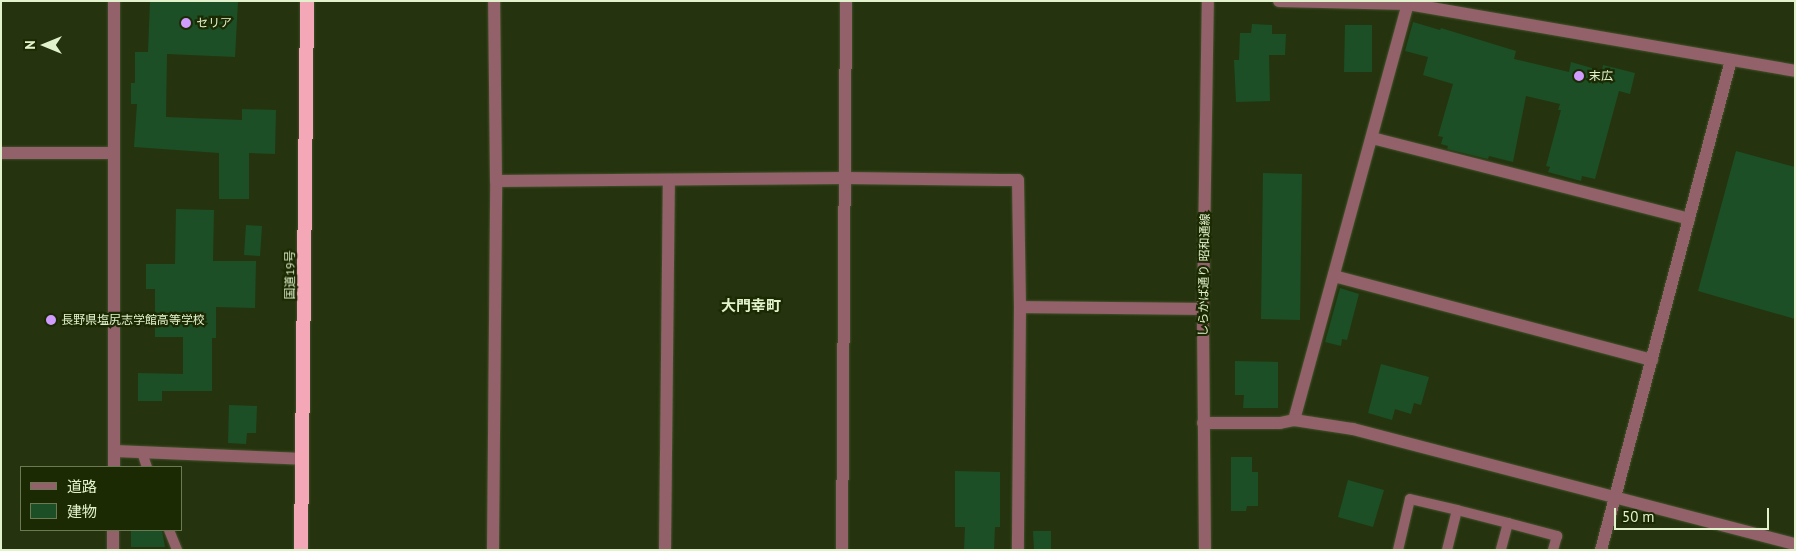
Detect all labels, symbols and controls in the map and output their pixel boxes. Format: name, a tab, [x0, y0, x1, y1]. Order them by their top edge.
place label: セリア	[196, 16, 232, 30]
marker: セリア	[180, 17, 192, 29]
north arrow	[20, 20, 70, 70]
text: N	[21, 40, 39, 50]
place label: 末広	[1589, 69, 1613, 83]
marker: 末広	[1573, 70, 1585, 82]
street label: しらかば通り 昭和通線	[1196, 213, 1212, 337]
street label: 国道19号	[283, 250, 297, 300]
district label: 大門幸町	[721, 297, 781, 315]
place label: 長野県塩尻志学館高等学校	[61, 313, 205, 327]
marker: 長野県塩尻志学館高等学校	[45, 314, 57, 326]
legend	[20, 466, 182, 531]
text: 道路	[67, 477, 97, 496]
scale bar	[1616, 498, 1771, 530]
text: 建物	[67, 502, 97, 521]
text: 50 m	[1622, 507, 1655, 526]

